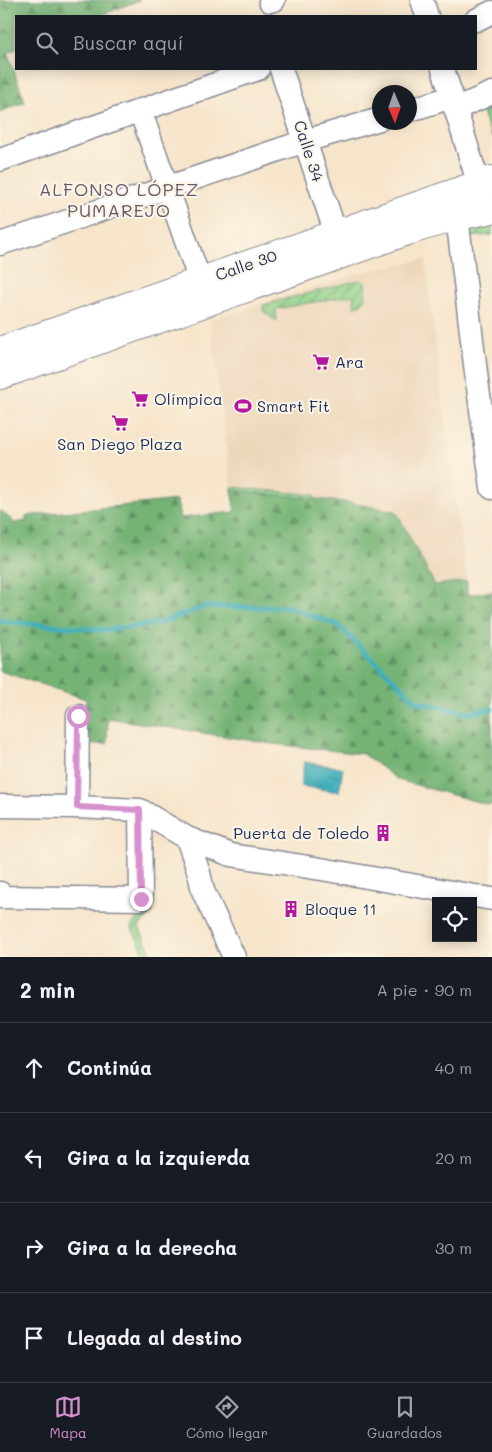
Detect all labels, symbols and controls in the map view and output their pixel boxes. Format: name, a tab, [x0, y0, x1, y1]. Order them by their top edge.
search box	[15, 15, 477, 70]
icon: search	[33, 29, 61, 57]
text: Buscar aquí	[73, 30, 183, 55]
north arrow	[372, 85, 417, 130]
street label: Calle 34	[290, 118, 329, 185]
district label: ALFONSO LÓPEZ PUMAREJO	[39, 177, 199, 222]
street label: Calle 30	[212, 244, 279, 285]
place label: Ara	[335, 351, 364, 372]
supermarket icon: Ara	[311, 352, 331, 372]
place label: Olímpica	[154, 388, 223, 409]
supermarket icon: Olímpica	[130, 389, 150, 409]
place label: Smart Fit	[257, 395, 330, 416]
sports icon: Smart Fit	[233, 396, 253, 416]
supermarket icon: San Diego Plaza	[110, 413, 130, 433]
place label: San Diego Plaza	[57, 433, 183, 454]
route start	[67, 705, 90, 728]
place label: Puerta de Toledo	[233, 822, 369, 843]
building icon: Puerta de Toledo	[373, 823, 393, 843]
route end	[130, 888, 153, 911]
map controls	[432, 897, 477, 942]
button: locate	[432, 897, 477, 942]
place label: Bloque 11	[305, 898, 377, 919]
building icon: Bloque 11	[281, 899, 301, 919]
text: 2 min	[20, 976, 75, 1003]
text: A pie · 90 m	[377, 979, 472, 1000]
icon: ahead	[20, 1054, 48, 1082]
text: Continúa	[67, 1055, 152, 1080]
text: 40 m	[435, 1057, 472, 1078]
icon: left	[20, 1144, 48, 1172]
text: Gira a la izquierda	[67, 1145, 250, 1170]
text: 20 m	[435, 1147, 472, 1168]
icon: right	[20, 1234, 48, 1262]
text: Gira a la derecha	[67, 1235, 237, 1260]
text: 30 m	[435, 1237, 472, 1258]
icon: arrive	[20, 1324, 48, 1352]
text: Llegada al destino	[67, 1325, 242, 1350]
tab: Mapa	[50, 1393, 87, 1442]
tab: Cómo llegar	[186, 1393, 268, 1442]
tab: Guardados	[367, 1393, 442, 1442]

